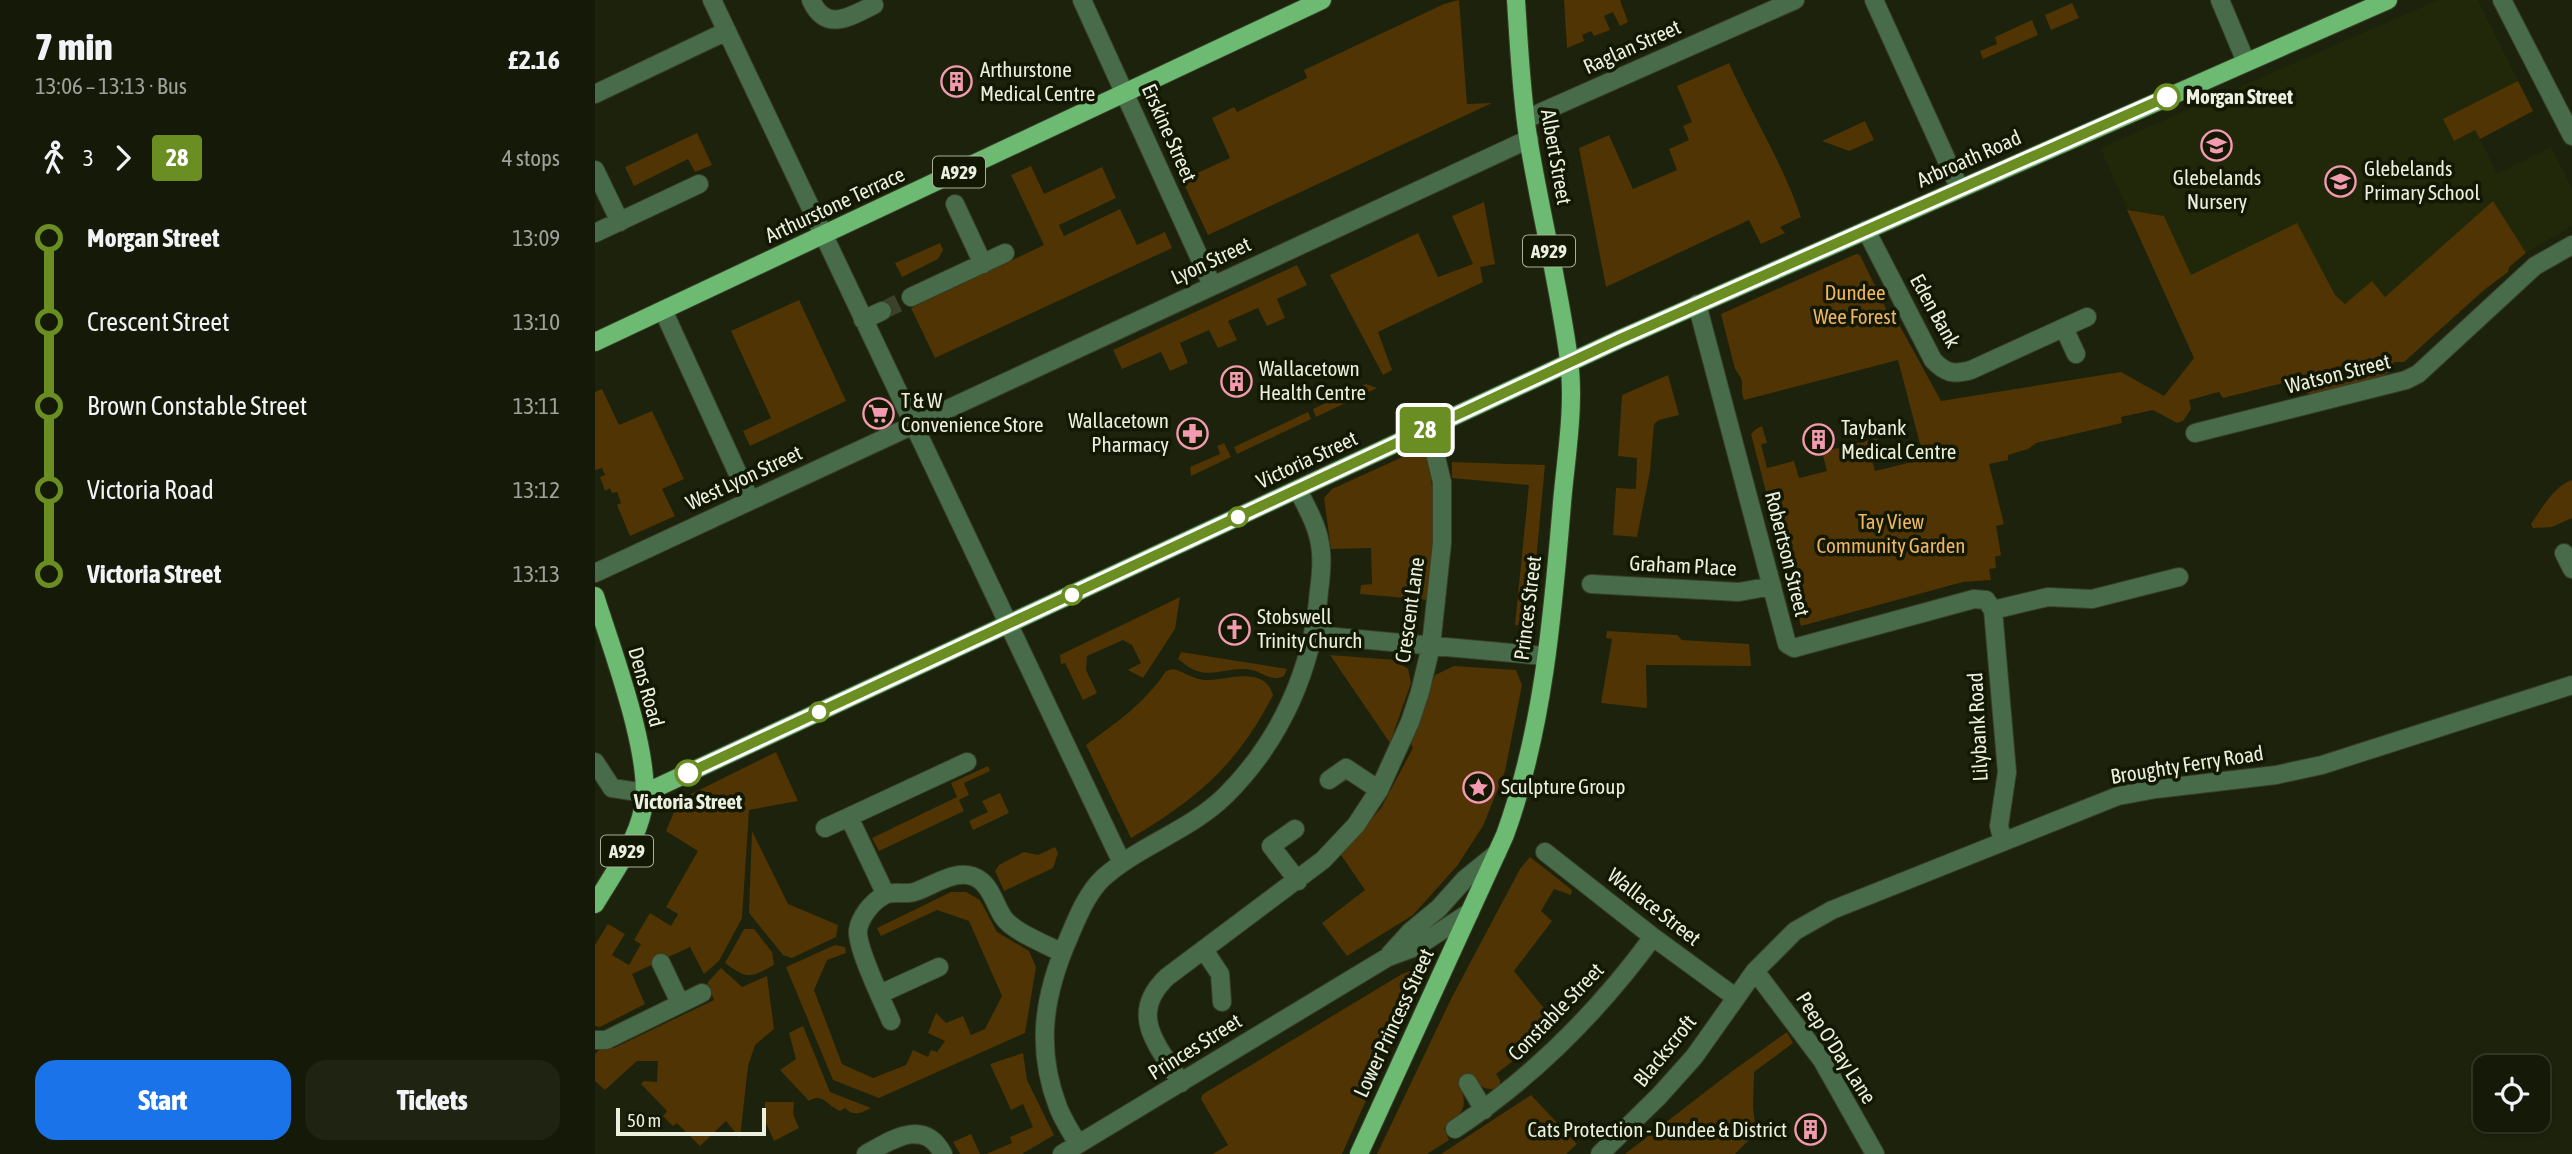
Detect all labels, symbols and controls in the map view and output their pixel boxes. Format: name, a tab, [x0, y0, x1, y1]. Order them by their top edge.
street label: Raglan Street	[1579, 14, 1684, 78]
text: 7 min	[35, 25, 113, 68]
text: £2.16	[508, 45, 560, 75]
place label: Arthurstone Medical Centre	[980, 57, 1095, 105]
building icon: Arthurstone Medical Centre	[940, 65, 974, 99]
text: 13:06 – 13:13 · Bus	[35, 73, 187, 99]
street label: Erskine Street	[1138, 80, 1202, 185]
marker: Morgan Street	[2154, 84, 2180, 110]
place label: Morgan Street	[2186, 84, 2293, 108]
street label: Albert Street	[1537, 107, 1577, 206]
street label: Arbroath Road	[1913, 124, 2024, 192]
school or university icon: Glebelands Nursery	[2200, 129, 2234, 163]
icon: walk	[35, 139, 73, 177]
icon: forward	[104, 139, 142, 177]
text: 28	[166, 144, 188, 171]
text: 3	[83, 145, 94, 171]
text: 4 stops	[502, 145, 560, 171]
road number: A929	[933, 156, 985, 188]
place label: Glebelands Primary School	[2364, 156, 2480, 204]
street label: Arthurstone Terrace	[761, 161, 908, 247]
school or university icon: Glebelands Primary School	[2324, 164, 2358, 198]
place label: Glebelands Nursery	[2173, 165, 2261, 213]
text: Morgan Street	[87, 223, 220, 253]
text: 13:09	[512, 225, 560, 251]
street label: Lyon Street	[1167, 231, 1254, 289]
road number: A929	[1523, 235, 1575, 266]
street label: Eden Bank	[1906, 269, 1966, 352]
park label: Dundee Wee Forest	[1813, 280, 1897, 328]
text: Crescent Street	[87, 307, 229, 337]
text: 13:10	[513, 309, 560, 335]
street label: Watson Street	[2283, 348, 2392, 398]
place label: Wallacetown Health Centre	[1259, 356, 1366, 404]
building icon: Wallacetown Health Centre	[1219, 364, 1253, 398]
place label: T & W Convenience Store	[901, 388, 1044, 436]
text: Brown Constable Street	[87, 391, 307, 421]
text: 13:11	[513, 393, 560, 419]
supermarket icon: T & W Convenience Store	[861, 396, 895, 430]
line badge: 28	[1393, 407, 1457, 453]
place label: Wallacetown Pharmacy	[1068, 408, 1169, 456]
place label: Taybank Medical Centre	[1841, 415, 1956, 463]
pharmacy icon: Wallacetown Pharmacy	[1175, 416, 1209, 450]
text: 28	[1414, 416, 1436, 443]
building icon: Taybank Medical Centre	[1801, 423, 1835, 457]
street label: Victoria Street	[1252, 425, 1361, 493]
street label: West Lyon Street	[682, 440, 805, 514]
text: Victoria Road	[87, 475, 214, 505]
text: 13:12	[513, 477, 560, 503]
street label: Robertson Street	[1761, 489, 1815, 619]
unlabelled marker	[1228, 507, 1248, 527]
park label: Tay View Community Garden	[1816, 509, 1966, 557]
street label: Graham Place	[1629, 550, 1737, 580]
street label: Princes Street	[1509, 554, 1545, 662]
street label: Crescent Lane	[1390, 555, 1428, 664]
text: Victoria Street	[87, 559, 221, 589]
text: 13:13	[513, 561, 560, 587]
unlabelled marker	[1062, 585, 1082, 605]
place label: Stobswell Trinity Church	[1257, 604, 1363, 652]
church icon: Stobswell Trinity Church	[1217, 612, 1251, 646]
street label: Dens Road	[624, 644, 670, 729]
street label: Lilybank Road	[1962, 672, 1992, 782]
unlabelled marker	[809, 702, 829, 722]
street label: Broughty Ferry Road	[2109, 740, 2265, 788]
marker: Victoria Street	[675, 760, 701, 786]
place icon: Sculpture Group	[1461, 770, 1495, 804]
place label: Sculpture Group	[1501, 774, 1625, 798]
place label: Victoria Street	[633, 789, 742, 813]
road number: A929	[601, 836, 653, 866]
street label: Wallace Street	[1603, 862, 1706, 950]
street label: Lower Princess Street	[1348, 944, 1438, 1101]
street label: Constable Street	[1503, 957, 1608, 1065]
street label: Peep O'Day Lane	[1792, 987, 1882, 1108]
street label: Princes Street	[1144, 1008, 1245, 1084]
street label: Blackscroft	[1628, 1010, 1700, 1091]
map controls	[2473, 1055, 2550, 1132]
button: locate	[2473, 1055, 2550, 1132]
button: Start	[35, 1060, 291, 1140]
button: Tickets	[305, 1060, 560, 1140]
scale bar	[616, 1105, 767, 1137]
text: 50 m	[627, 1109, 661, 1131]
building icon: Cats Protection - Dundee & District	[1793, 1113, 1827, 1147]
place label: Cats Protection - Dundee & District	[1528, 1117, 1787, 1141]

